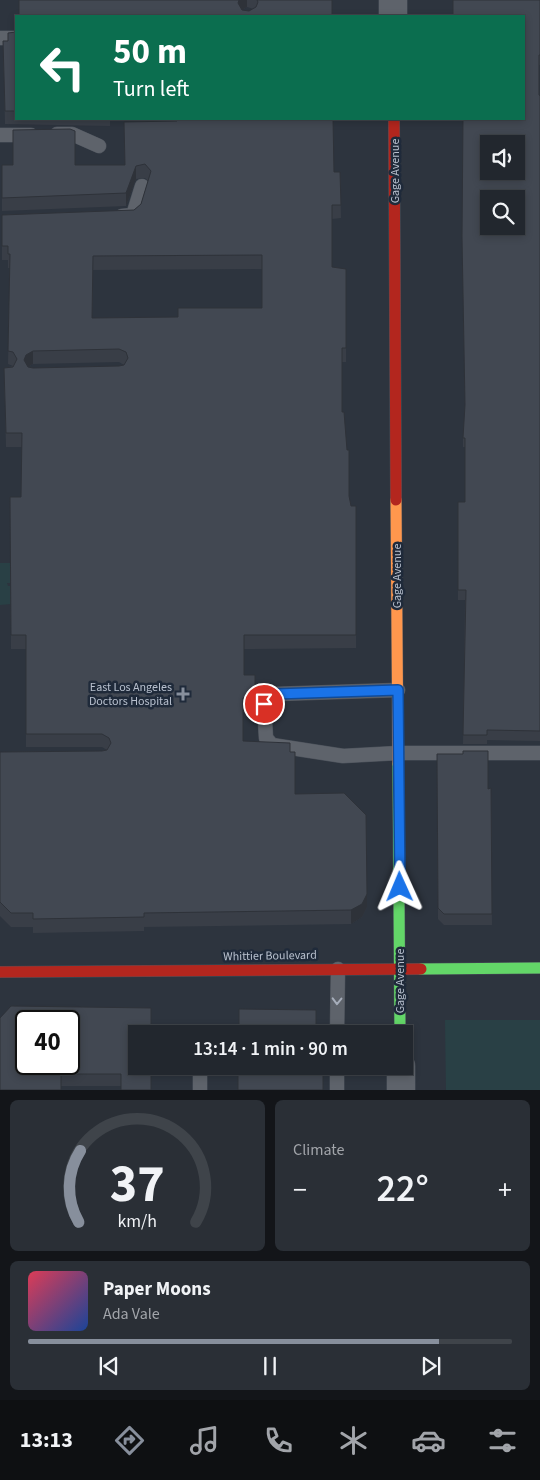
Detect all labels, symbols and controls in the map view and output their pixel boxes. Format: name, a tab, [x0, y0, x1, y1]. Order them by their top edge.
text: 50 m	[113, 27, 187, 77]
icon: left	[30, 35, 95, 100]
text: Turn left	[113, 73, 189, 105]
map controls	[480, 135, 525, 235]
button: sound	[480, 135, 525, 180]
street label: Gage Avenue	[387, 139, 404, 203]
button: search	[480, 190, 525, 235]
street label: Gage Avenue	[389, 544, 406, 608]
place label: East Los Angeles Doctors Hospital	[89, 679, 172, 710]
pin	[243, 683, 285, 725]
marker: East Los Angeles Doctors Hospital	[176, 687, 190, 701]
icon: arrive	[250, 690, 278, 718]
position arrow	[373, 860, 425, 912]
street label: Whittier Boulevard	[223, 947, 317, 965]
street label: Gage Avenue	[392, 949, 409, 1013]
one-way arrow	[332, 998, 342, 1006]
speed limit sign: 40	[15, 1010, 80, 1075]
text: 13:14 · 1 min · 90 m	[193, 1036, 348, 1063]
text: Climate	[293, 1139, 344, 1161]
text: 37	[110, 1148, 165, 1222]
text: 22°	[376, 1162, 429, 1216]
text: −	[293, 1170, 307, 1210]
text: +	[498, 1170, 512, 1210]
text: km/h	[118, 1209, 157, 1234]
text: Paper Moons	[103, 1276, 211, 1303]
text: Ada Vale	[103, 1303, 160, 1325]
icon: previous	[95, 1352, 123, 1380]
icon: pause	[256, 1352, 284, 1380]
icon: next	[417, 1352, 445, 1380]
icon: directions	[112, 1423, 147, 1458]
icon: music	[187, 1423, 222, 1458]
icon: phone	[261, 1423, 296, 1458]
icon: climate	[336, 1423, 371, 1458]
icon: car	[411, 1423, 446, 1458]
icon: filters	[485, 1423, 520, 1458]
text: 13:13	[20, 1424, 73, 1456]

